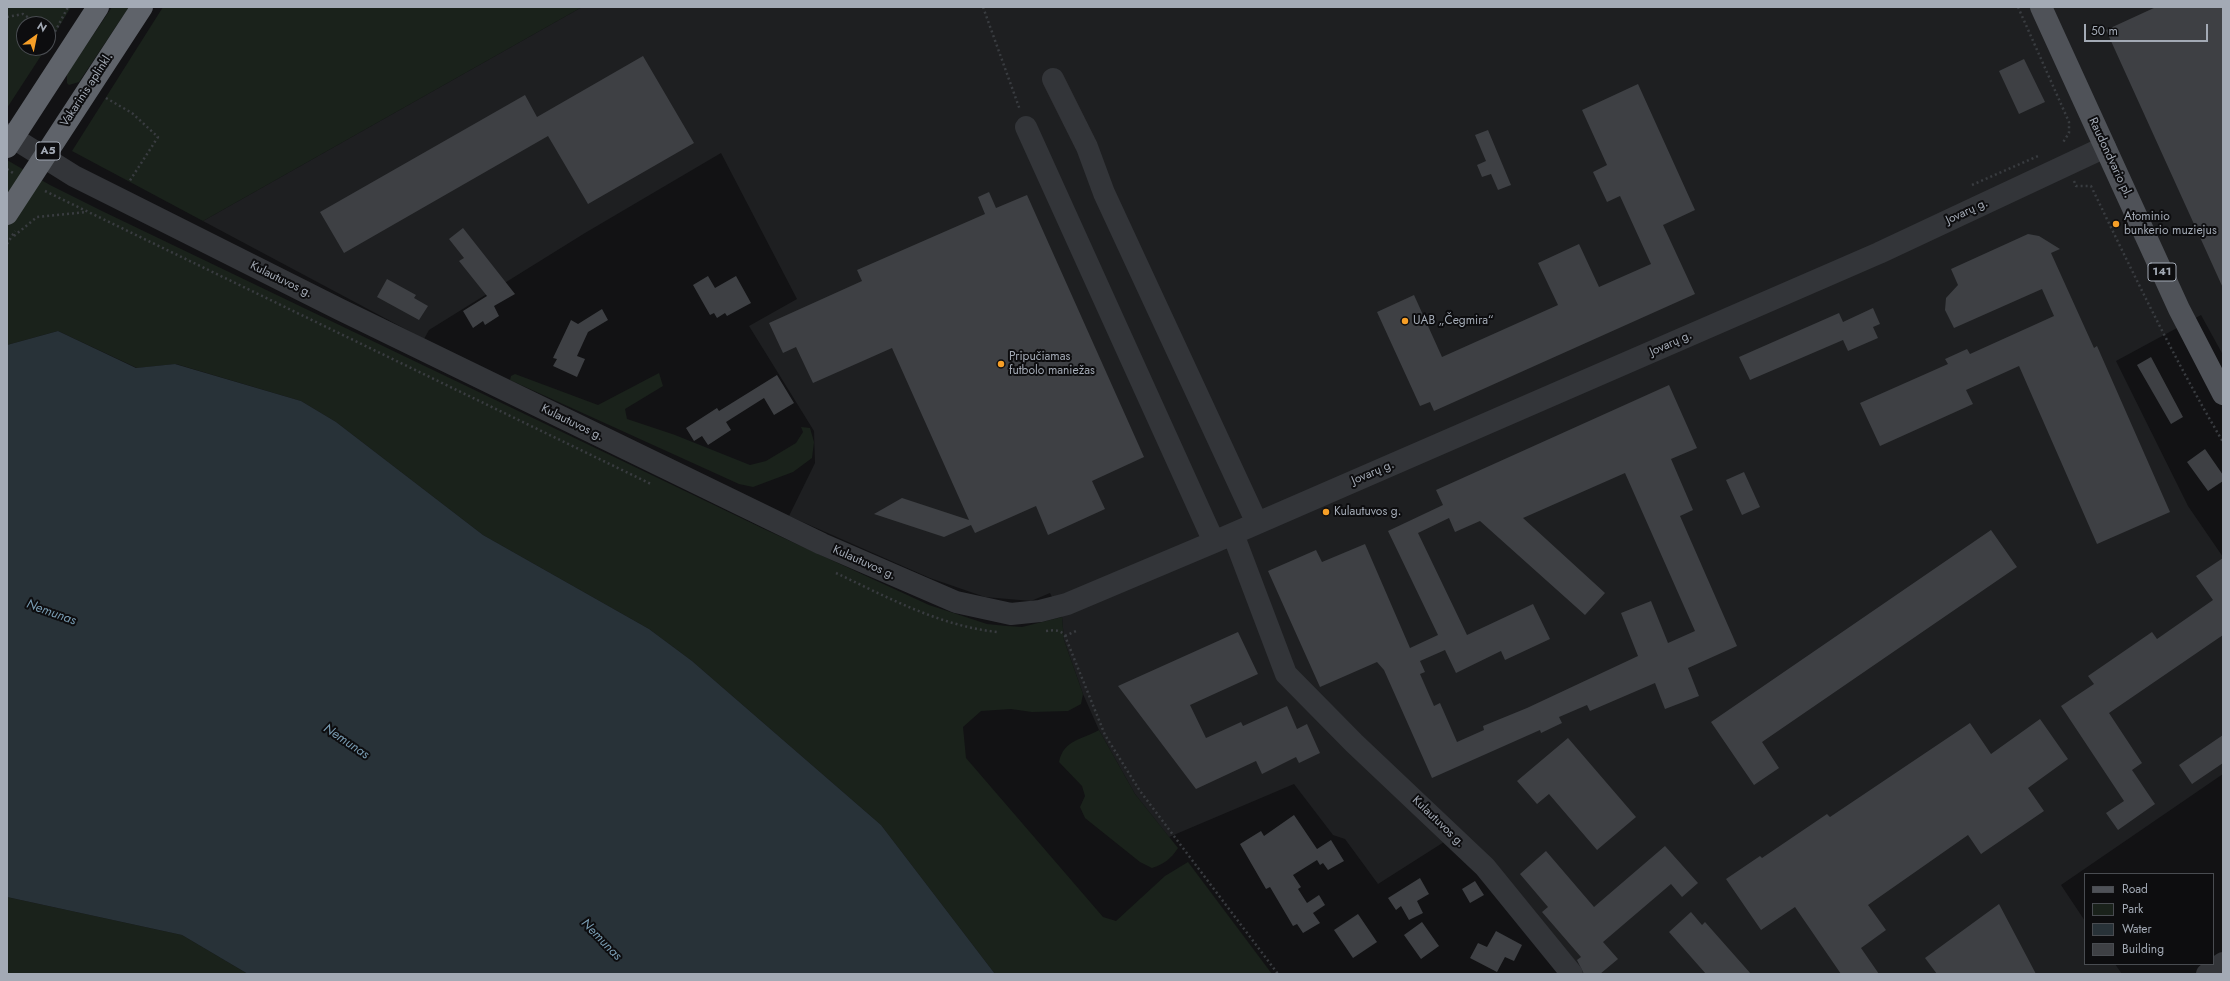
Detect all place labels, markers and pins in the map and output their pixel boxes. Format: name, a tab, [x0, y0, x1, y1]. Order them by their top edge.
place label: Atominio bunkerio muziejus	[2124, 210, 2217, 238]
marker: Atominio bunkerio muziejus	[2111, 219, 2121, 229]
place label: UAB „Čegmira“	[1413, 314, 1493, 328]
marker: UAB „Čegmira“	[1400, 316, 1410, 326]
place label: Pripučiamas futbolo maniežas	[1009, 350, 1095, 378]
marker: Pripučiamas futbolo maniežas	[996, 359, 1006, 369]
place label: Kulautuvos g.	[1334, 505, 1401, 519]
marker: Kulautuvos g.	[1321, 507, 1331, 517]

